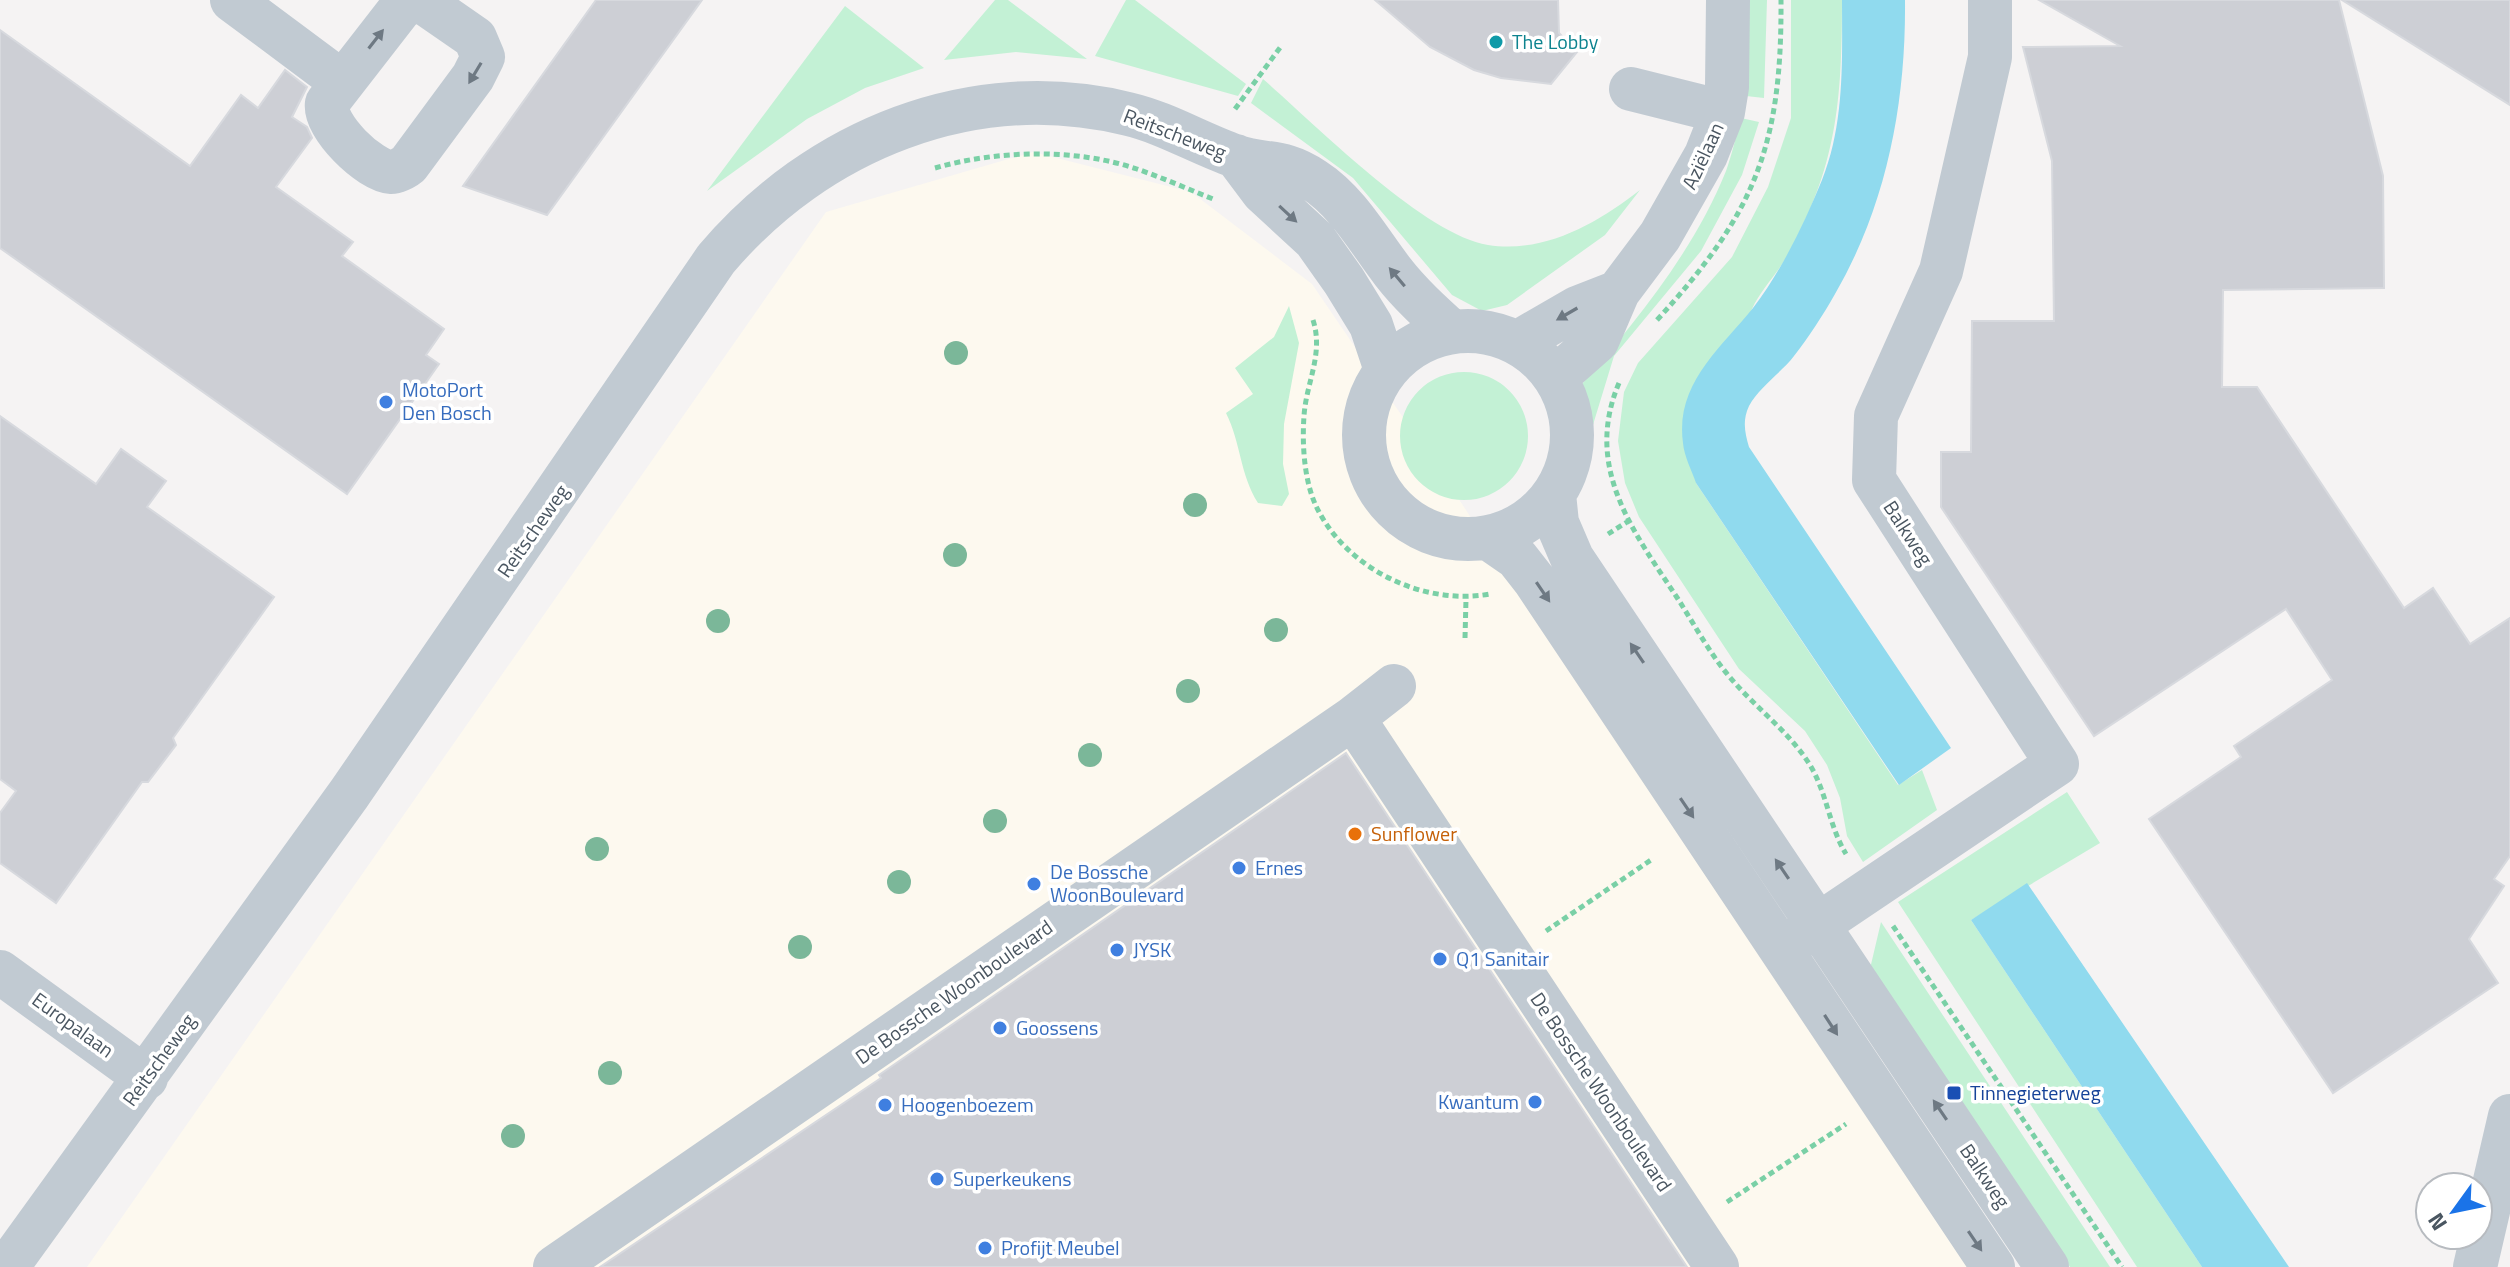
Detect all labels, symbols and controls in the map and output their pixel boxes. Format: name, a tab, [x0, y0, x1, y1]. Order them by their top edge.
place label: The Lobby	[1512, 26, 1599, 57]
one-way arrow	[367, 29, 384, 49]
marker: The Lobby	[1487, 33, 1505, 51]
one-way arrow	[468, 62, 482, 84]
street label: Reitscheweg	[1119, 100, 1231, 167]
street label: Aziëlaan	[1674, 117, 1732, 194]
one-way arrow	[1278, 205, 1297, 223]
one-way arrow	[1389, 267, 1406, 287]
one-way arrow	[1556, 307, 1578, 321]
place label: MotoPort Den Bosch	[402, 374, 492, 428]
marker: MotoPort Den Bosch	[377, 393, 395, 411]
street label: Reitscheweg	[489, 478, 576, 584]
street label: Balkweg	[1876, 494, 1941, 571]
one-way arrow	[1535, 581, 1550, 603]
one-way arrow	[1630, 643, 1645, 664]
one-way arrow	[1680, 797, 1694, 819]
place label: Sunflower	[1371, 818, 1457, 849]
marker: Sunflower	[1346, 825, 1364, 843]
place label: Ernes	[1255, 852, 1303, 883]
place label: De Bossche WoonBoulevard	[1050, 856, 1184, 910]
one-way arrow	[1775, 858, 1790, 880]
marker: Ernes	[1230, 859, 1248, 877]
marker: De Bossche WoonBoulevard	[1025, 875, 1043, 893]
street label: De Bossche Woonboulevard	[849, 911, 1059, 1072]
place label: JYSK	[1133, 934, 1172, 965]
marker: JYSK	[1108, 941, 1126, 959]
place label: Q1 Sanitair	[1456, 943, 1549, 974]
marker: Q1 Sanitair	[1431, 950, 1449, 968]
street label: Europalaan	[26, 984, 121, 1065]
street label: De Bossche Woonboulevard	[1523, 986, 1680, 1198]
street label: Reitscheweg	[114, 1007, 203, 1112]
place label: Goossens	[1016, 1012, 1098, 1043]
one-way arrow	[1823, 1014, 1837, 1036]
marker: Goossens	[991, 1019, 1009, 1037]
place label: Tinnegieterweg	[1970, 1077, 2101, 1108]
marker: Tinnegieterweg	[1945, 1084, 1963, 1102]
place label: Kwantum	[1438, 1086, 1519, 1117]
place label: Hoogenboezem	[901, 1089, 1034, 1120]
marker: Kwantum	[1526, 1093, 1544, 1111]
marker: Hoogenboezem	[876, 1096, 894, 1114]
one-way arrow	[1933, 1099, 1948, 1120]
street label: Balkweg	[1952, 1137, 2018, 1214]
place label: Superkeukens	[953, 1163, 1072, 1194]
marker: Superkeukens	[928, 1170, 946, 1188]
north arrow	[2414, 1171, 2494, 1251]
text: N	[2419, 1206, 2456, 1238]
one-way arrow	[1967, 1231, 1982, 1252]
place label: Profijt Meubel	[1001, 1232, 1120, 1263]
marker: Profijt Meubel	[976, 1239, 994, 1257]

